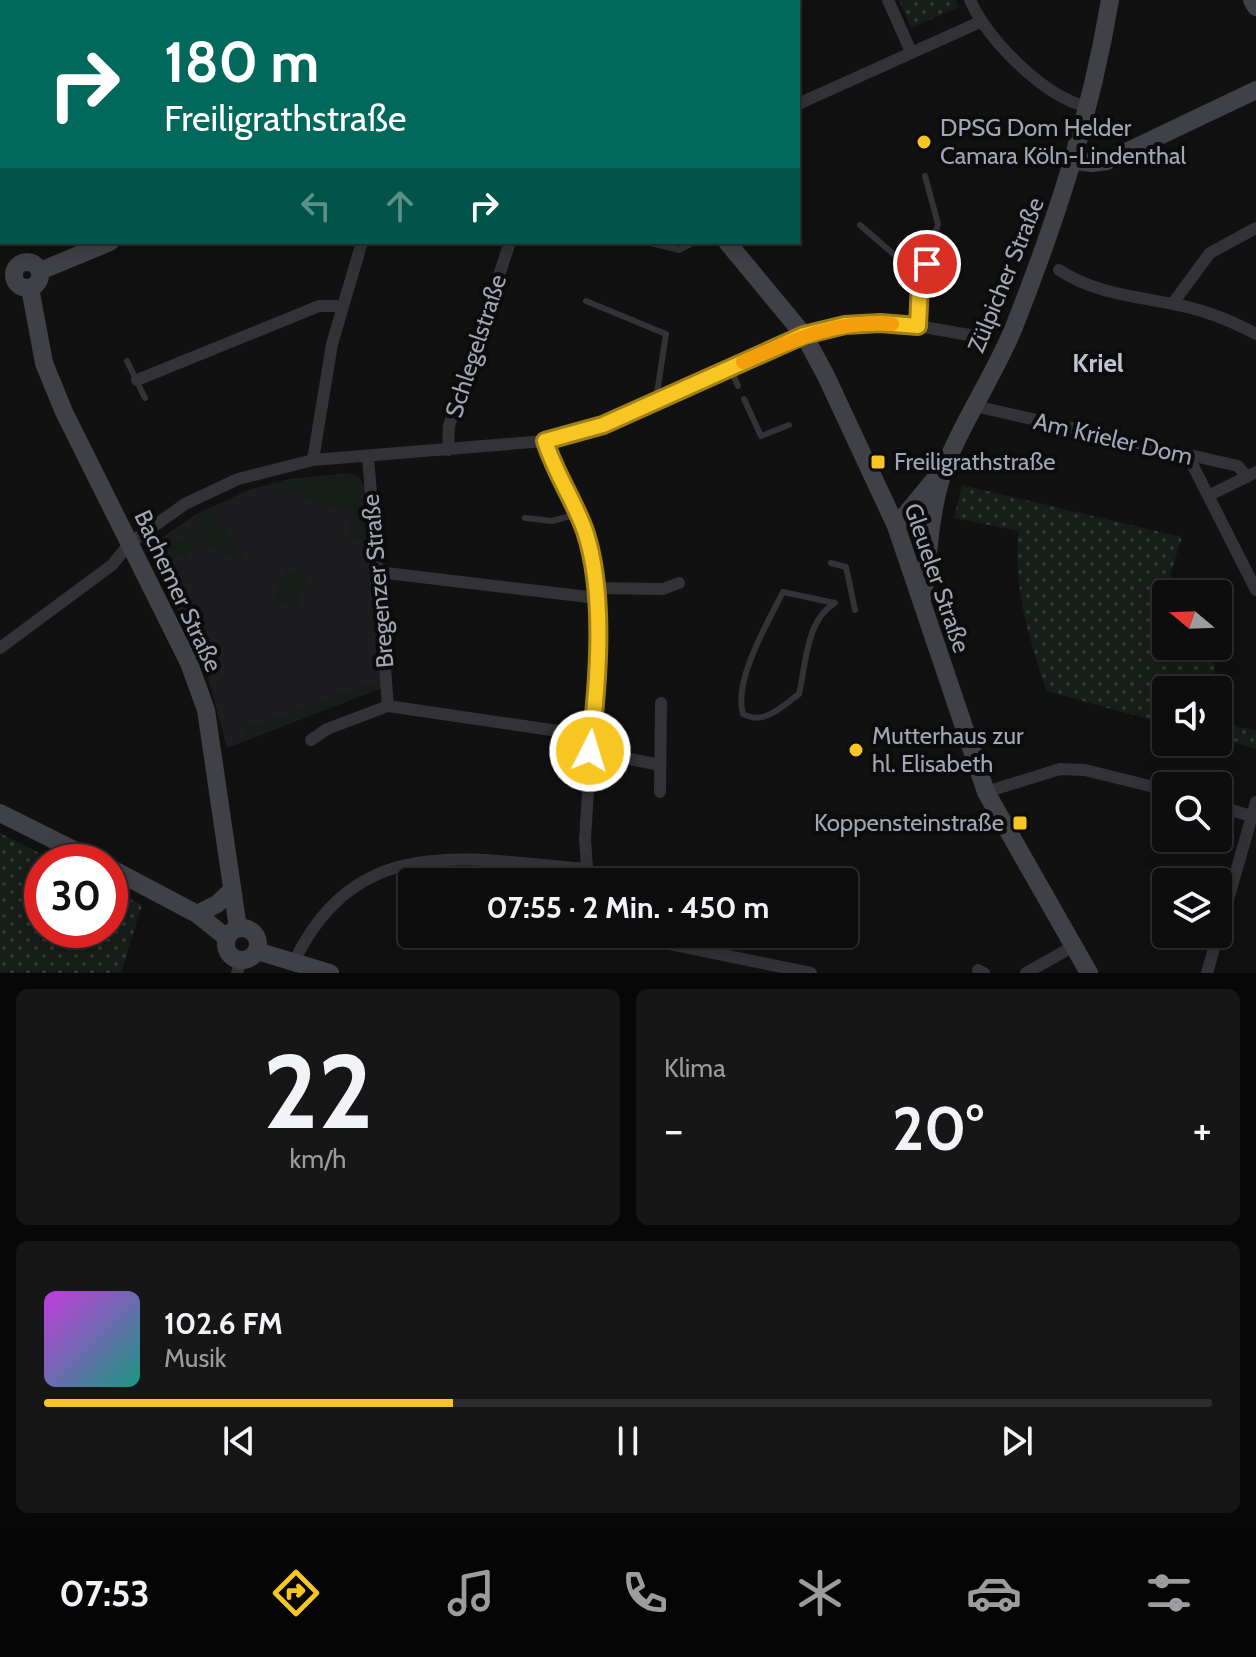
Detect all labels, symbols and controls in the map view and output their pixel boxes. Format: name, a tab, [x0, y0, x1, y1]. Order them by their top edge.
text: 180 m	[164, 28, 319, 96]
icon: right	[32, 32, 136, 136]
text: Freiligrathstraße	[164, 96, 406, 140]
place label: DPSG Dom Helder Camara Köln-Lindenthal	[940, 113, 1186, 170]
marker: DPSG Dom Helder Camara Köln-Lindenthal	[915, 133, 933, 151]
icon: left	[294, 184, 338, 228]
icon: ahead	[378, 184, 422, 228]
icon: right	[462, 184, 506, 228]
street label: Zülpicher Straße	[961, 193, 1050, 357]
pin	[893, 230, 961, 298]
icon: arrive	[905, 242, 949, 286]
street label: Schlegelstraße	[439, 271, 512, 421]
district label: Kriel	[1072, 347, 1124, 379]
street label: Am Krieler Dom	[1031, 406, 1195, 471]
place label: Freiligrathstraße	[894, 447, 1056, 476]
marker: Freiligrathstraße	[869, 453, 887, 471]
street label: Bregenzer Straße	[355, 493, 400, 669]
street label: Gleueler Straße	[898, 499, 977, 656]
street label: Bachemer Straße	[128, 505, 229, 676]
north arrow	[1152, 580, 1232, 660]
map controls	[1152, 580, 1232, 948]
button: sound	[1152, 676, 1232, 756]
position arrow	[548, 709, 632, 793]
place label: Mutterhaus zur hl. Elisabeth	[872, 721, 1024, 778]
marker: Mutterhaus zur hl. Elisabeth	[847, 741, 865, 759]
button: search	[1152, 772, 1232, 852]
place label: Koppensteinstraße	[814, 808, 1004, 837]
marker: Koppensteinstraße	[1011, 814, 1029, 832]
speed limit sign: 30	[24, 844, 128, 948]
button: layers	[1152, 868, 1232, 948]
text: 07:55 · 2 Min. · 450 m	[487, 889, 769, 926]
text: 22	[263, 1028, 373, 1154]
text: Klima	[664, 1052, 726, 1084]
text: 20°	[892, 1092, 984, 1165]
text: −	[664, 1103, 683, 1156]
text: +	[1193, 1103, 1212, 1156]
text: km/h	[290, 1143, 346, 1175]
text: 102.6 FM	[164, 1305, 283, 1342]
text: Musik	[164, 1342, 226, 1374]
icon: previous	[217, 1419, 261, 1463]
icon: pause	[606, 1419, 650, 1463]
icon: next	[995, 1419, 1039, 1463]
icon: directions	[268, 1565, 324, 1621]
icon: music	[443, 1565, 499, 1621]
icon: phone	[617, 1565, 673, 1621]
icon: climate	[792, 1565, 848, 1621]
icon: car	[966, 1565, 1022, 1621]
icon: filters	[1141, 1565, 1197, 1621]
text: 07:53	[59, 1571, 150, 1615]

